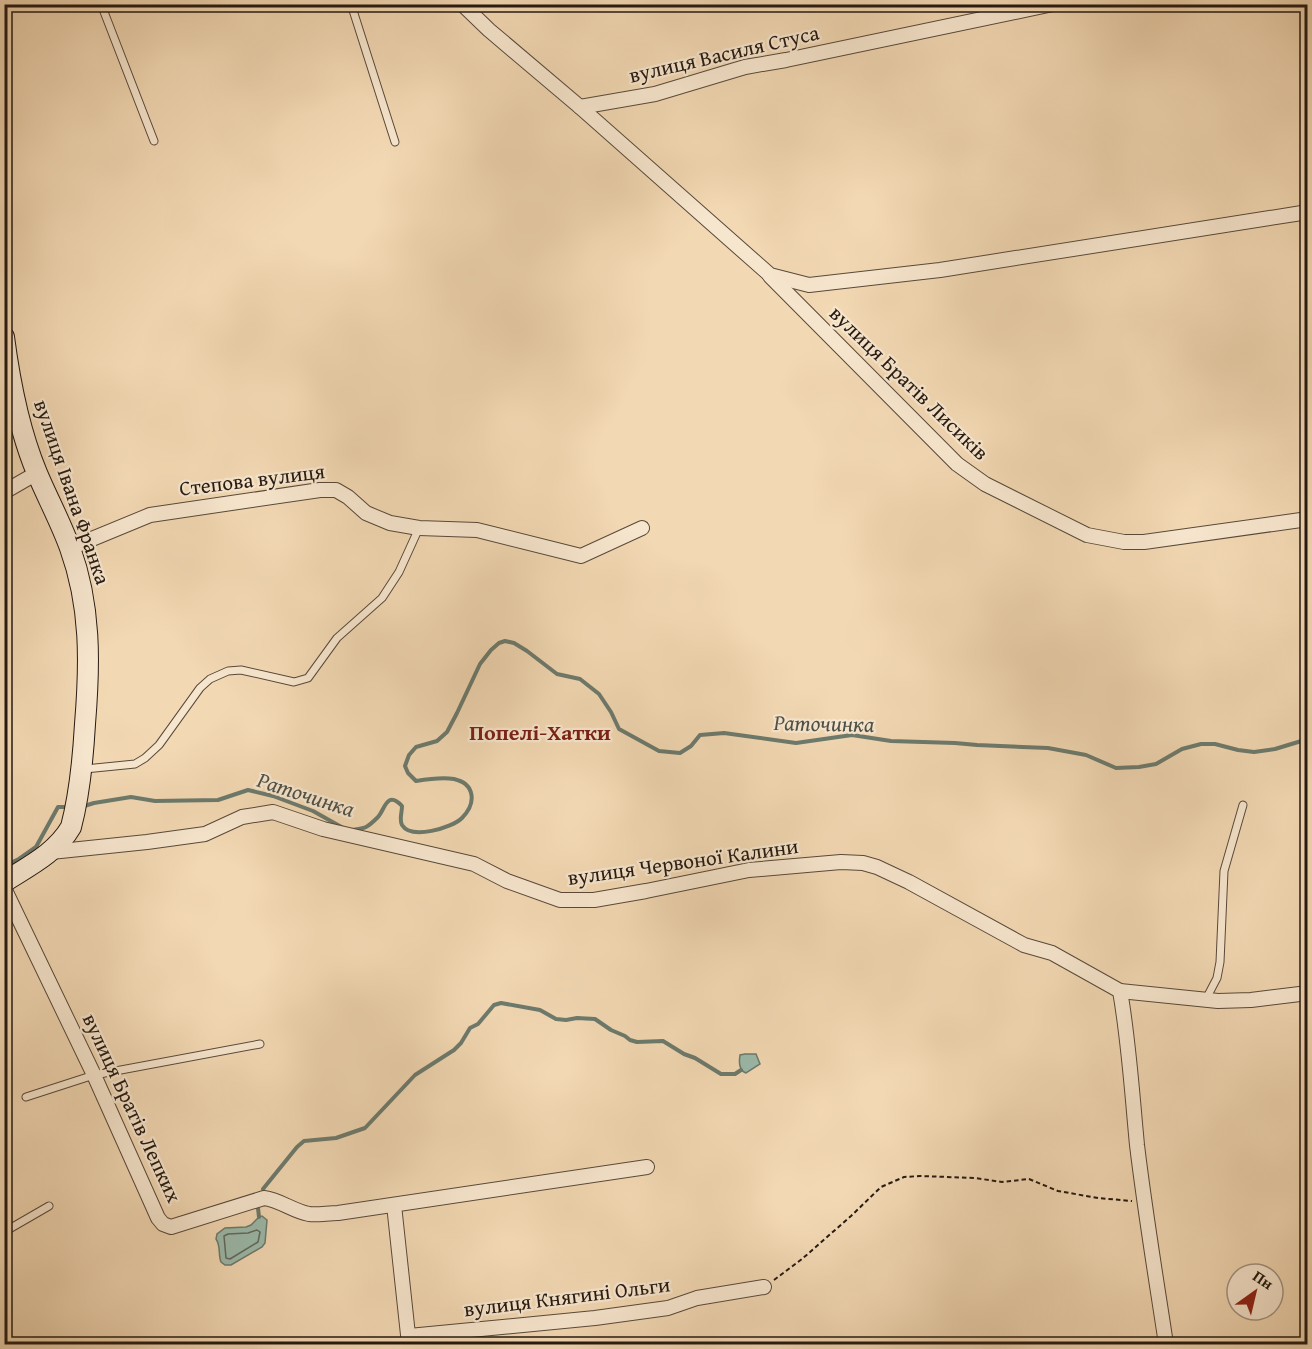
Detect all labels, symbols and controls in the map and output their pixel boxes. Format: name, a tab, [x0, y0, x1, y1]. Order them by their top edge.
street label: вулиця Василя Стуса	[626, 17, 822, 90]
street label: вулиця Братів Лисиків	[823, 298, 996, 467]
street label: вулиця Івана Франка	[26, 395, 119, 589]
street label: Степова вулиця	[177, 455, 327, 504]
water label: Раточинка	[772, 706, 875, 740]
district label: Попелі-Хатки	[469, 716, 611, 748]
water label: Раточинка	[252, 763, 359, 825]
street label: вулиця Червоної Калини	[566, 830, 800, 893]
street label: вулиця Братів Лепких	[75, 1008, 190, 1208]
north arrow	[1225, 1262, 1285, 1322]
text: Пн	[1248, 1264, 1279, 1295]
street label: вулиця Княгині Ольги	[462, 1268, 672, 1325]

